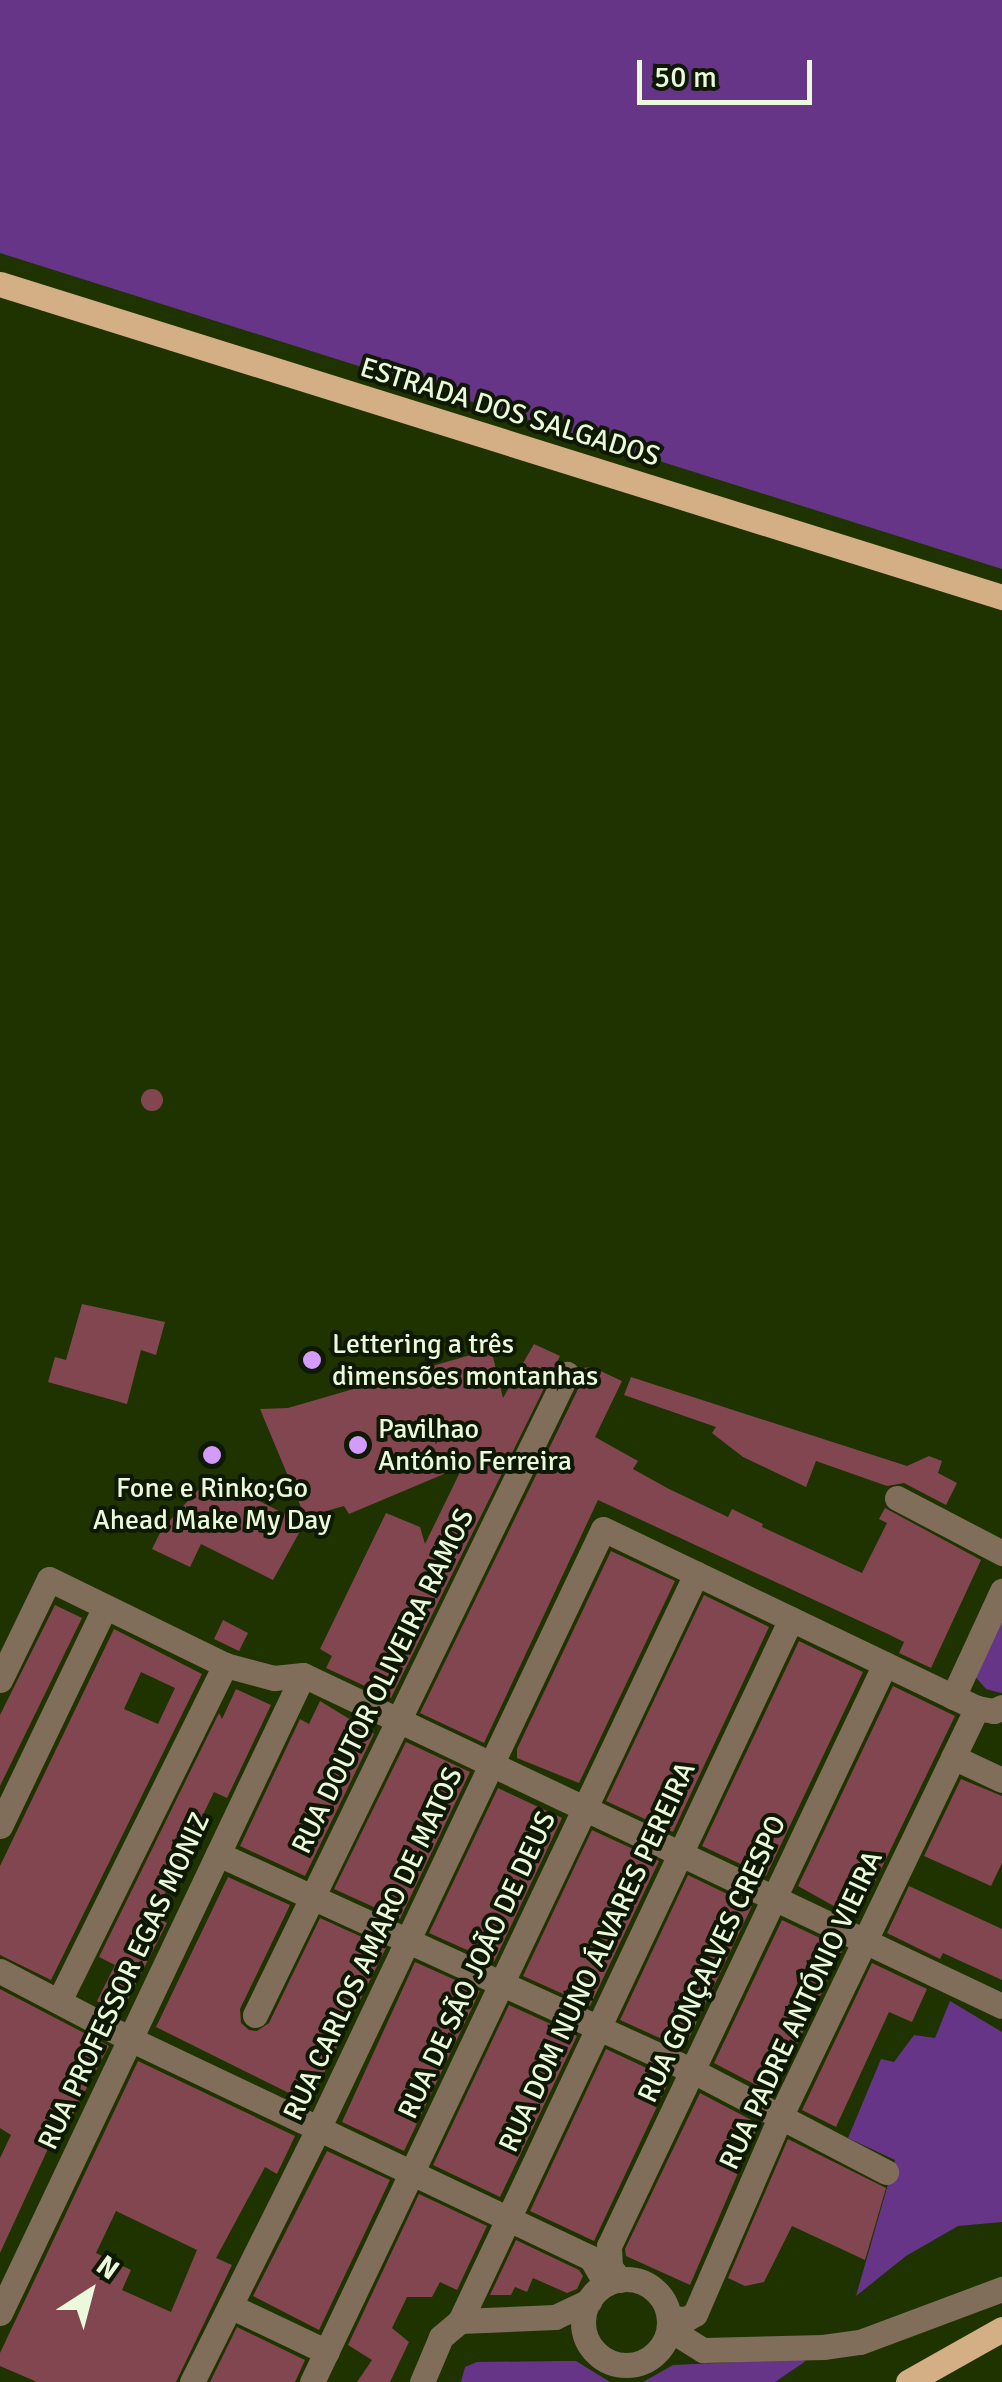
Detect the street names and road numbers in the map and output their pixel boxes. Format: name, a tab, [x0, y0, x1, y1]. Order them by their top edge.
street label: ESTRADA DOS SALGADOS	[356, 350, 664, 474]
street label: RUA DOUTOR OLIVEIRA RAMOS	[285, 1503, 481, 1859]
street label: RUA DOM NUNO ÁLVARES PEREIRA	[492, 1757, 702, 2157]
street label: RUA CARLOS AMARO DE MATOS	[276, 1762, 470, 2126]
street label: RUA DE SÃO JOÃO DE DEUS	[391, 1806, 563, 2124]
street label: RUA PROFESSOR EGAS MONIZ	[31, 1807, 217, 2155]
street label: RUA GONÇALVES CRESPO	[631, 1810, 793, 2108]
street label: RUA PADRE ANTÓNIO VIEIRA	[712, 1845, 890, 2175]

